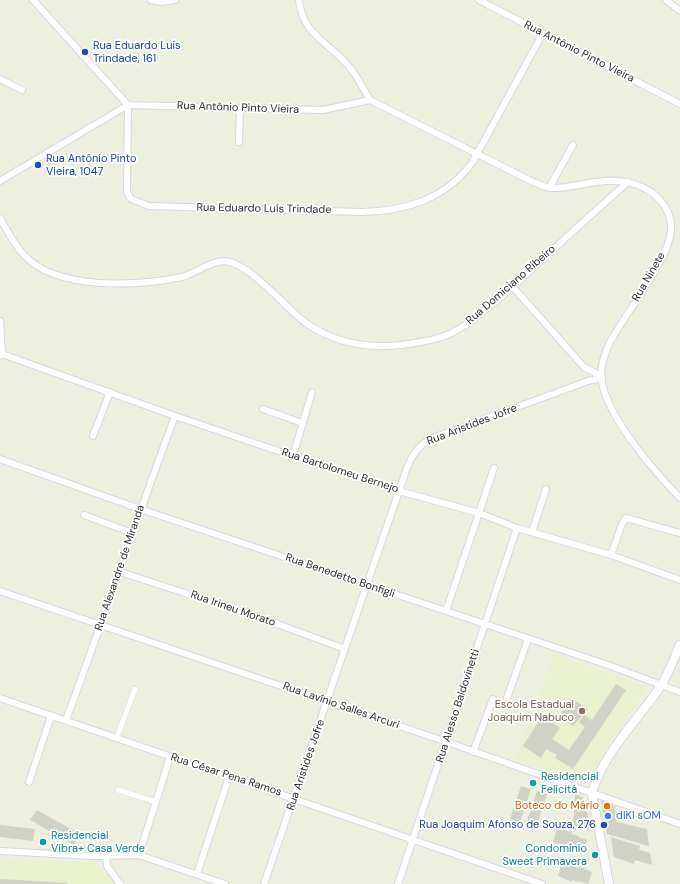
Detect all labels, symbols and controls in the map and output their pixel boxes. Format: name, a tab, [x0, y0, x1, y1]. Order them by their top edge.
street label: Rua Antônio Pinto Vieira	[522, 18, 636, 86]
place label: Rua Eduardo Luís Trindade, 161	[93, 39, 180, 65]
marker: Rua Eduardo Luís Trindade, 161	[80, 47, 90, 57]
street label: Rua Antônio Pinto Vieira	[177, 99, 299, 117]
place label: Rua Antônio Pinto Vieira, 1047	[46, 152, 136, 178]
marker: Rua Antônio Pinto Vieira, 1047	[33, 160, 43, 170]
street label: Rua Eduardo Luís Trindade	[196, 201, 332, 217]
street label: Rua Domiciano Ribeiro	[464, 243, 558, 327]
street label: Rua Ninete	[630, 250, 668, 304]
street label: Rua Aristides Jofre	[425, 402, 519, 448]
street label: Rua Bartolomeu Bernejo	[280, 446, 400, 496]
street label: Rua Alexandre de Miranda	[92, 503, 148, 633]
street label: Rua Benedetto Bonfigli	[284, 551, 396, 601]
street label: Rua Irineu Morato	[189, 588, 277, 630]
street label: Rua Alesso Baldovinetti	[433, 648, 483, 764]
street label: Rua Lavínio Salles Arcuri	[281, 680, 401, 732]
place label: Escola Estadual Joaquim Nabuco	[488, 698, 574, 724]
marker: Escola Estadual Joaquim Nabuco	[577, 706, 587, 716]
street label: Rua Aristides Jofre	[284, 718, 328, 812]
street label: Rua César Pena Ramos	[169, 751, 283, 799]
place label: Residencial Felicitá	[541, 770, 598, 796]
marker: Residencial Felicitá	[528, 778, 538, 788]
place label: Boteco do Mário	[515, 799, 599, 813]
marker: Boteco do Mário	[602, 801, 612, 811]
place label: dIKI sOM	[616, 809, 661, 823]
marker: dIKI sOM	[603, 811, 613, 821]
place label: Rua Joaquim Afonso de Souza, 276	[419, 818, 596, 832]
marker: Rua Joaquim Afonso de Souza, 276	[599, 820, 609, 830]
place label: Residencial Vibra+ Casa Verde	[51, 829, 145, 855]
marker: Residencial Vibra+ Casa Verde	[38, 837, 48, 847]
place label: Condomínio Sweet Primavera	[502, 842, 587, 868]
marker: Condomínio Sweet Primavera	[590, 850, 600, 860]

